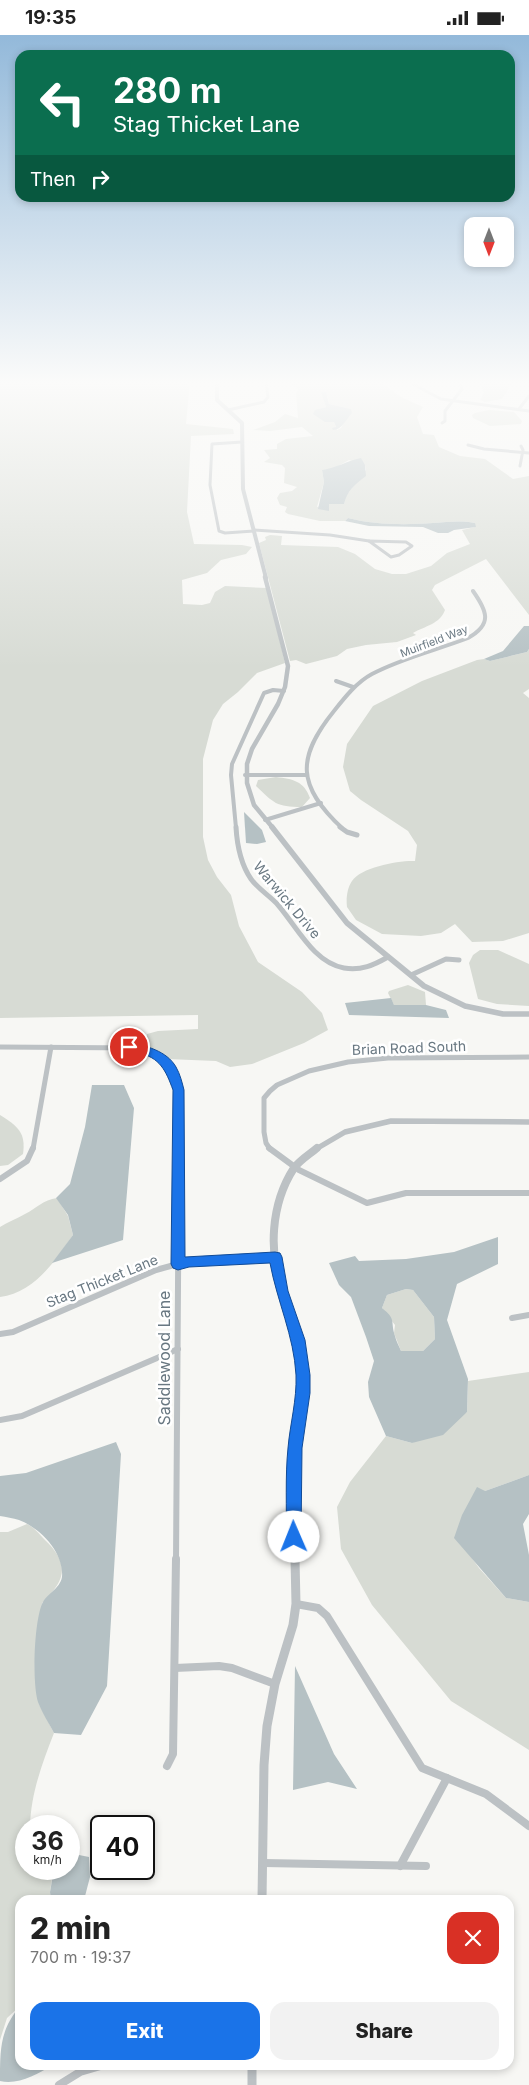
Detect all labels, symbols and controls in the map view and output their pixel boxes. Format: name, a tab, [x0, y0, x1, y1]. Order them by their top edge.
text: 19:35	[25, 6, 76, 29]
text: 280 m	[113, 69, 222, 111]
icon: left	[30, 70, 95, 135]
text: Stag Thicket Lane	[113, 111, 300, 137]
icon: right	[86, 165, 114, 193]
text: Then	[30, 168, 76, 191]
north arrow	[464, 217, 514, 267]
map controls	[464, 217, 514, 267]
street label: Muirfield Way	[398, 622, 470, 660]
street label: Warwick Drive	[250, 858, 325, 942]
pin	[108, 1026, 150, 1068]
icon: arrive	[115, 1033, 143, 1061]
street label: Brian Road South	[352, 1037, 466, 1058]
street label: Stag Thicket Lane	[43, 1250, 160, 1311]
street label: Saddlewood Lane	[154, 1291, 174, 1425]
position arrow	[267, 1510, 319, 1562]
speed limit sign: 40	[90, 1815, 155, 1880]
text: 36	[31, 1826, 64, 1856]
text: km/h	[33, 1852, 62, 1867]
text: 2 min	[30, 1910, 111, 1946]
button: close	[447, 1912, 499, 1964]
text: 700 m · 19:37	[30, 1947, 131, 1967]
button: Exit	[30, 2002, 260, 2060]
button: Share	[270, 2002, 499, 2060]

